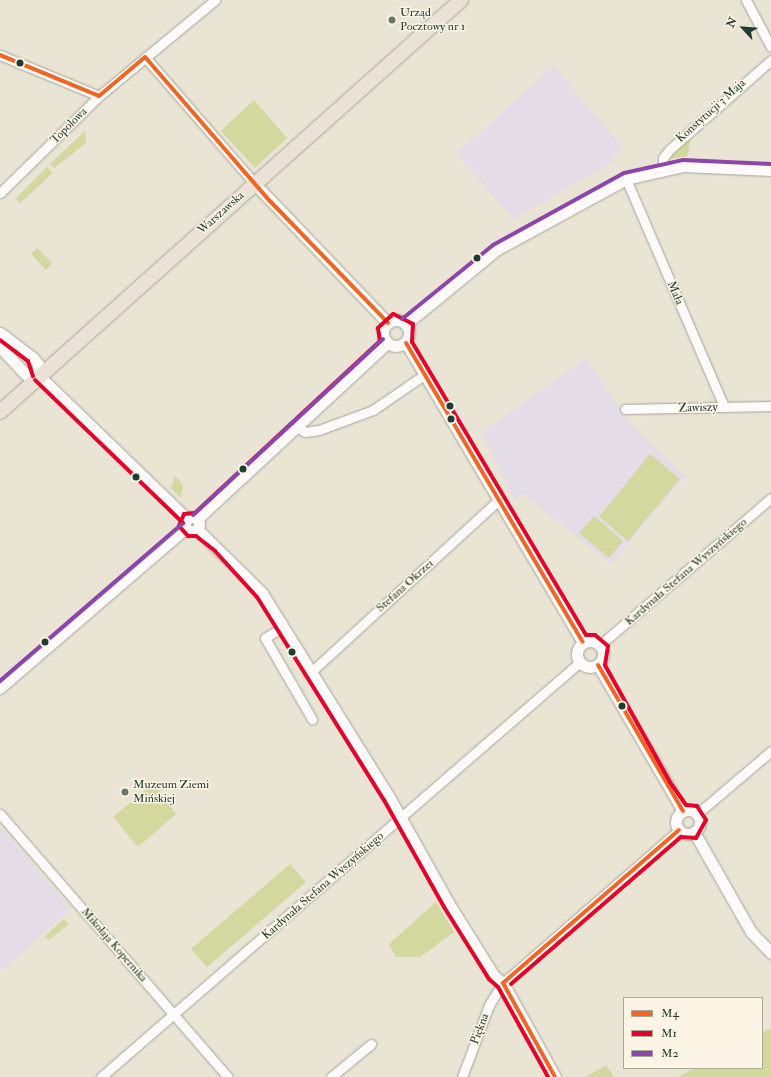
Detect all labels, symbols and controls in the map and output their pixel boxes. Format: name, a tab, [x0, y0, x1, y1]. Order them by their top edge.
place label: Urząd Pocztowy nr 1	[400, 6, 465, 34]
north arrow	[723, 8, 763, 48]
marker: Urząd Pocztowy nr 1	[387, 15, 397, 25]
text: N	[724, 15, 740, 30]
unlabelled marker	[15, 58, 25, 68]
street label: Konstytucji 3 Maja	[673, 76, 749, 146]
street label: Topolowa	[48, 105, 90, 147]
street label: Warszawska	[195, 188, 247, 238]
unlabelled marker	[472, 253, 482, 263]
street label: Mała	[664, 279, 686, 307]
street label: Zawiszy	[678, 400, 718, 416]
unlabelled marker	[445, 401, 455, 411]
unlabelled marker	[446, 414, 456, 424]
unlabelled marker	[238, 464, 248, 474]
unlabelled marker	[131, 472, 141, 482]
street label: Kardynała Stefana Wyszyńskiego	[622, 515, 750, 629]
street label: Stefana Okrzei	[373, 557, 437, 615]
unlabelled marker	[40, 637, 50, 647]
unlabelled marker	[287, 647, 297, 657]
unlabelled marker	[617, 701, 627, 711]
place label: Muzeum Ziemi Mińskiej	[133, 778, 209, 806]
marker: Muzeum Ziemi Mińskiej	[120, 787, 130, 797]
street label: Kardynała Stefana Wyszyńskiego	[259, 829, 387, 943]
street label: Mikołaja Kopernika	[78, 905, 150, 985]
legend	[623, 997, 763, 1069]
text: M4	[661, 1006, 679, 1021]
street label: Piękna	[468, 1012, 492, 1046]
text: M1	[661, 1026, 677, 1041]
text: M2	[661, 1046, 679, 1061]

